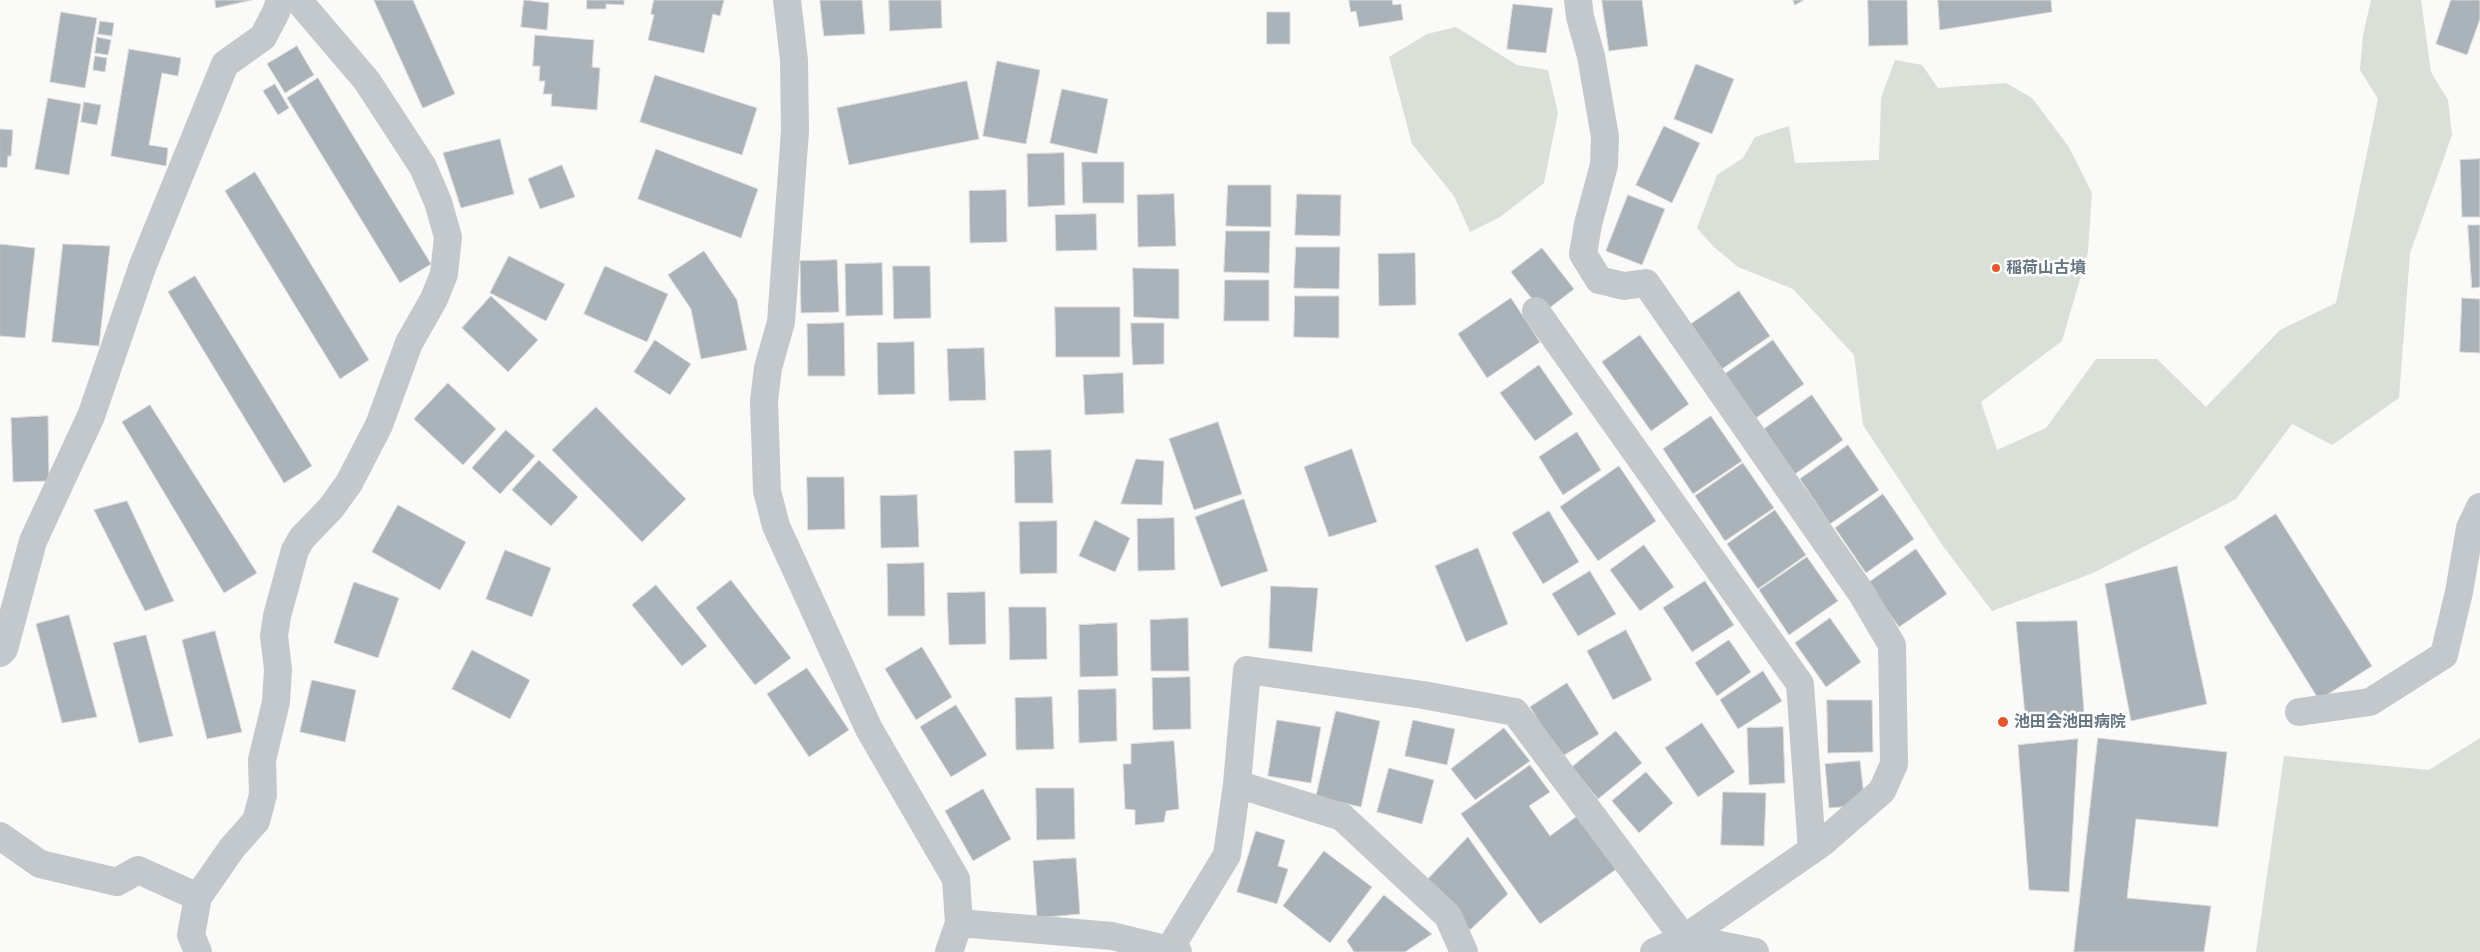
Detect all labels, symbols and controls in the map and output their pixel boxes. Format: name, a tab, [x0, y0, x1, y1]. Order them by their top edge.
place label: 稲荷山古墳	[2006, 258, 2086, 278]
marker: 稲荷山古墳	[1990, 262, 2002, 274]
place label: 池田会池田病院	[2014, 712, 2126, 732]
marker: 池田会池田病院	[1996, 715, 2010, 729]

